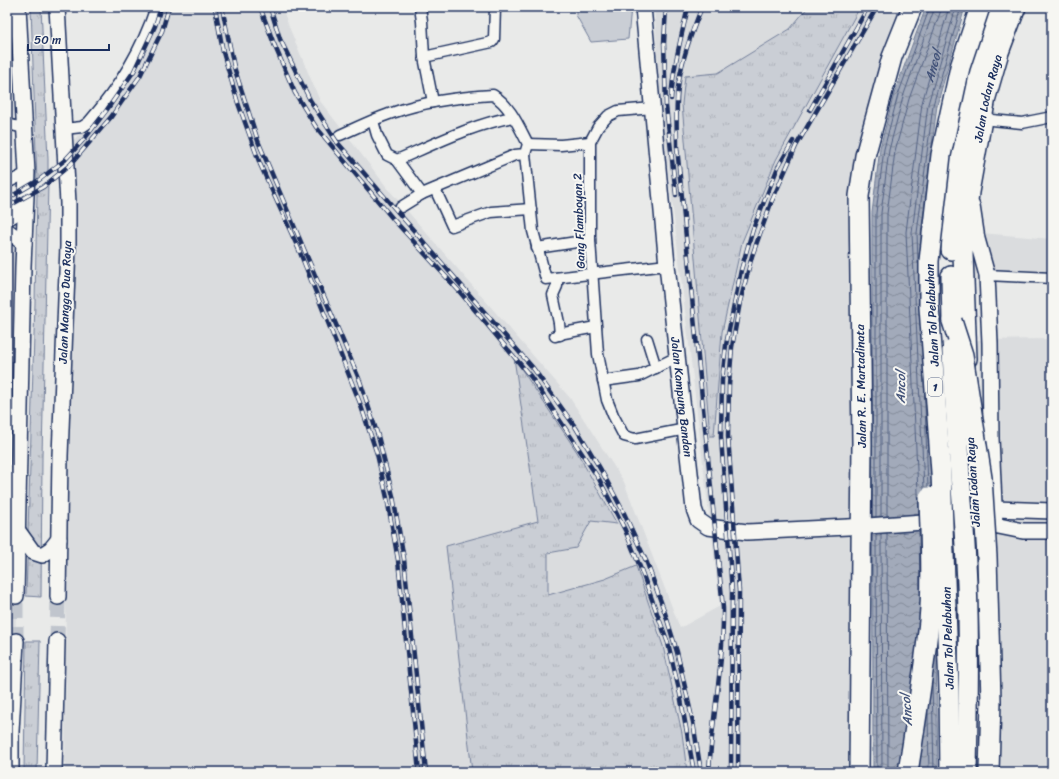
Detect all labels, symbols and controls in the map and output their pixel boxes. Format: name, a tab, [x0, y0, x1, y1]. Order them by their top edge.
scale bar	[28, 26, 109, 52]
text: 50 m	[34, 29, 61, 51]
water label: Ancol	[917, 44, 949, 86]
street label: Jalan Lodan Raya	[967, 52, 1009, 145]
street label: Gang Flamboyan 2	[566, 173, 592, 269]
street label: Jalan Mangga Dua Raya	[52, 239, 78, 365]
street label: Jalan Tol Pelabuhan	[918, 263, 946, 368]
street label: Jalan R. E. Martadinata	[849, 323, 873, 449]
street label: Jalan Kampung Bandan	[664, 335, 699, 459]
water label: Ancol	[889, 367, 912, 404]
road number: 1	[928, 378, 942, 396]
street label: Jalan Lodan Raya	[959, 437, 987, 528]
street label: Jalan Tol Pelabuhan	[935, 586, 961, 691]
water label: Ancol	[894, 690, 919, 728]

